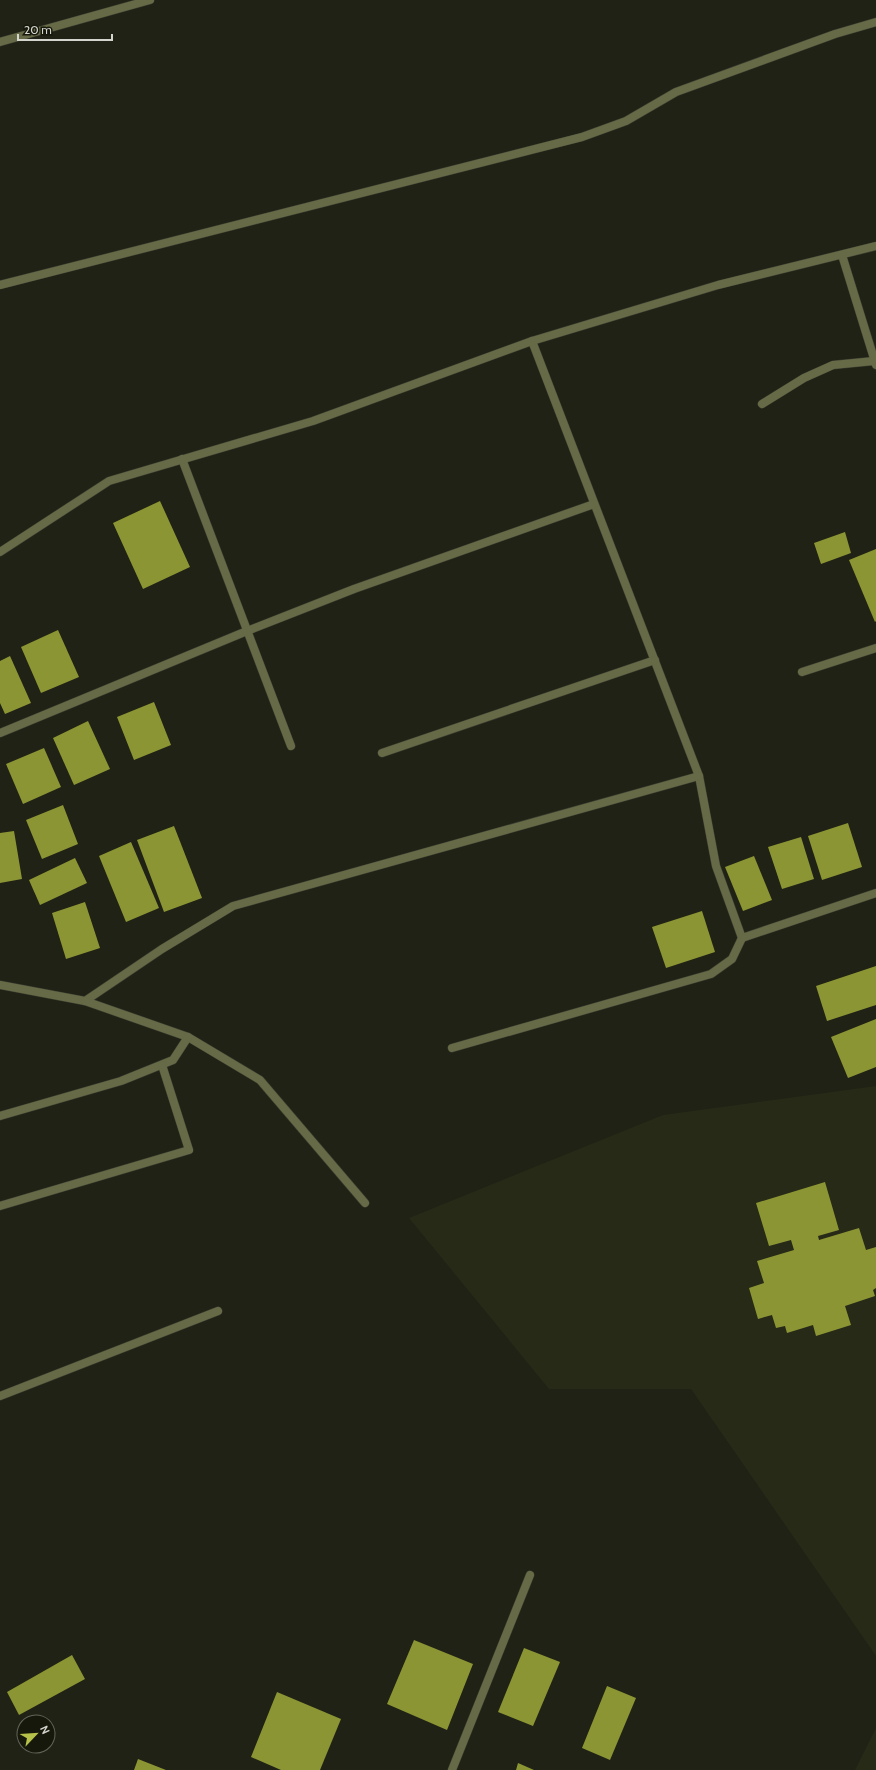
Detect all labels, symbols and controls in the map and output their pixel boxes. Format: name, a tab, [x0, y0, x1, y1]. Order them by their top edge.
scale bar	[18, 16, 112, 42]
text: 20 m	[24, 22, 52, 37]
north arrow	[16, 1714, 56, 1754]
text: N	[37, 1723, 53, 1736]

